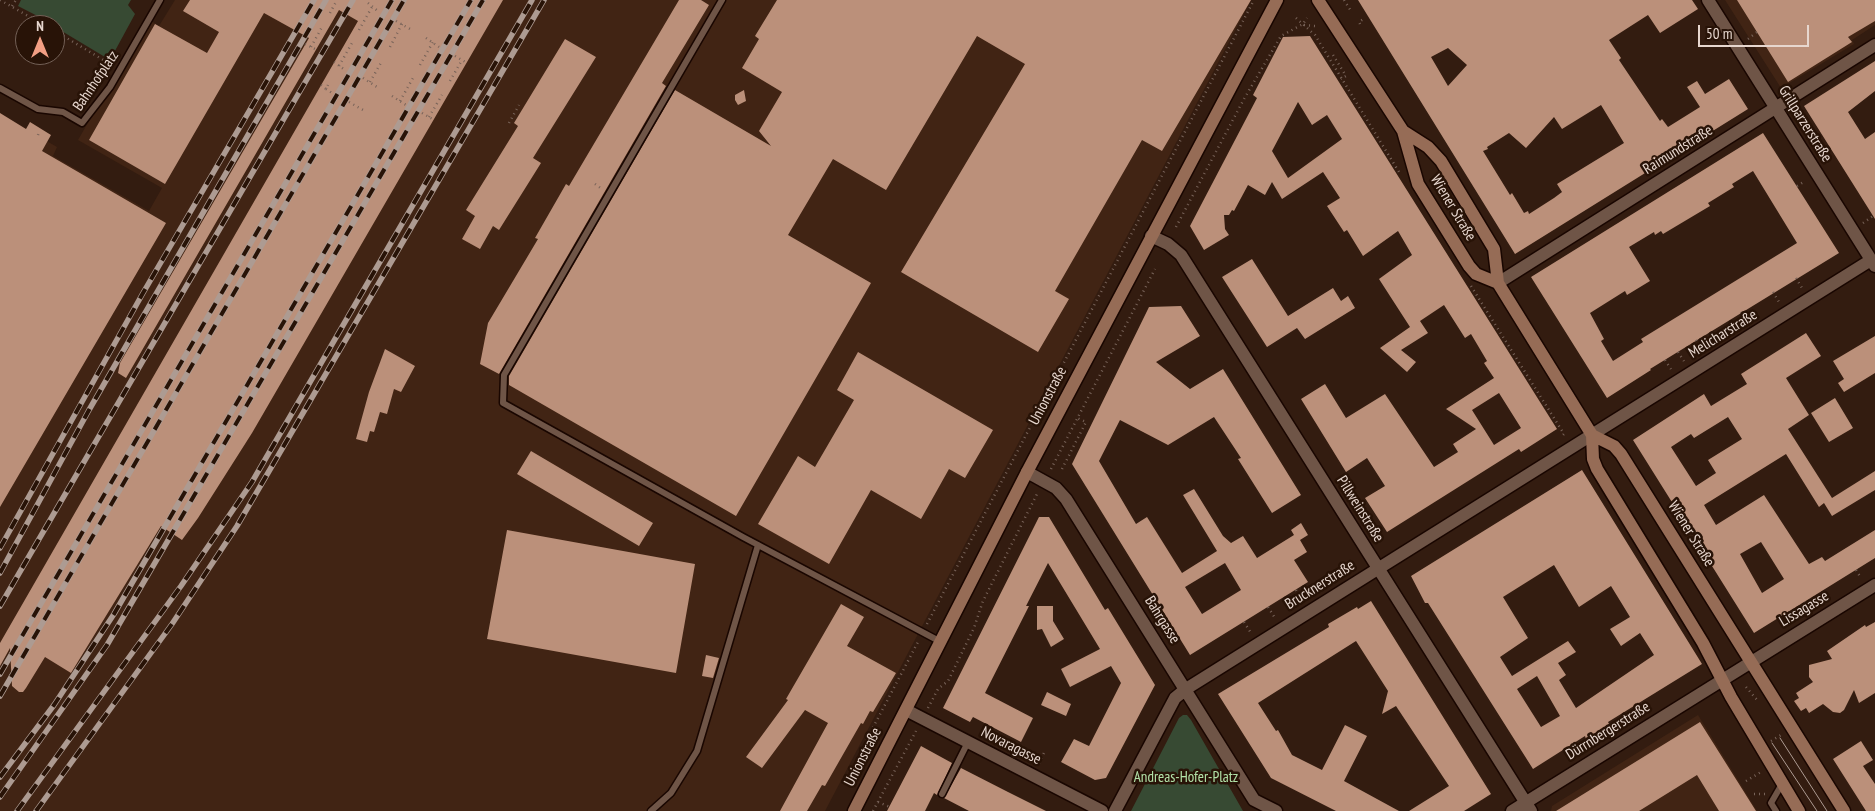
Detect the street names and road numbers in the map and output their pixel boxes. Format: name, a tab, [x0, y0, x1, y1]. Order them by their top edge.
street label: Bahnhofplatz	[69, 48, 123, 114]
street label: Grillparzerstraße	[1774, 82, 1836, 166]
street label: Raimundstraße	[1640, 122, 1716, 178]
street label: Wiener Straße	[1426, 172, 1480, 244]
street label: Melicharstraße	[1685, 306, 1761, 362]
street label: Unionstraße	[1025, 364, 1071, 428]
street label: Pillweinstraße	[1333, 473, 1387, 545]
street label: Wiener Straße	[1664, 498, 1718, 570]
street label: Brucknerstraße	[1282, 557, 1358, 613]
street label: Lissagasse	[1776, 587, 1832, 631]
street label: Bahrgasse	[1140, 593, 1184, 647]
street label: Dürrnbergerstraße	[1563, 698, 1653, 764]
street label: Novaragasse	[978, 723, 1044, 769]
street label: Unionstraße	[841, 725, 885, 789]

